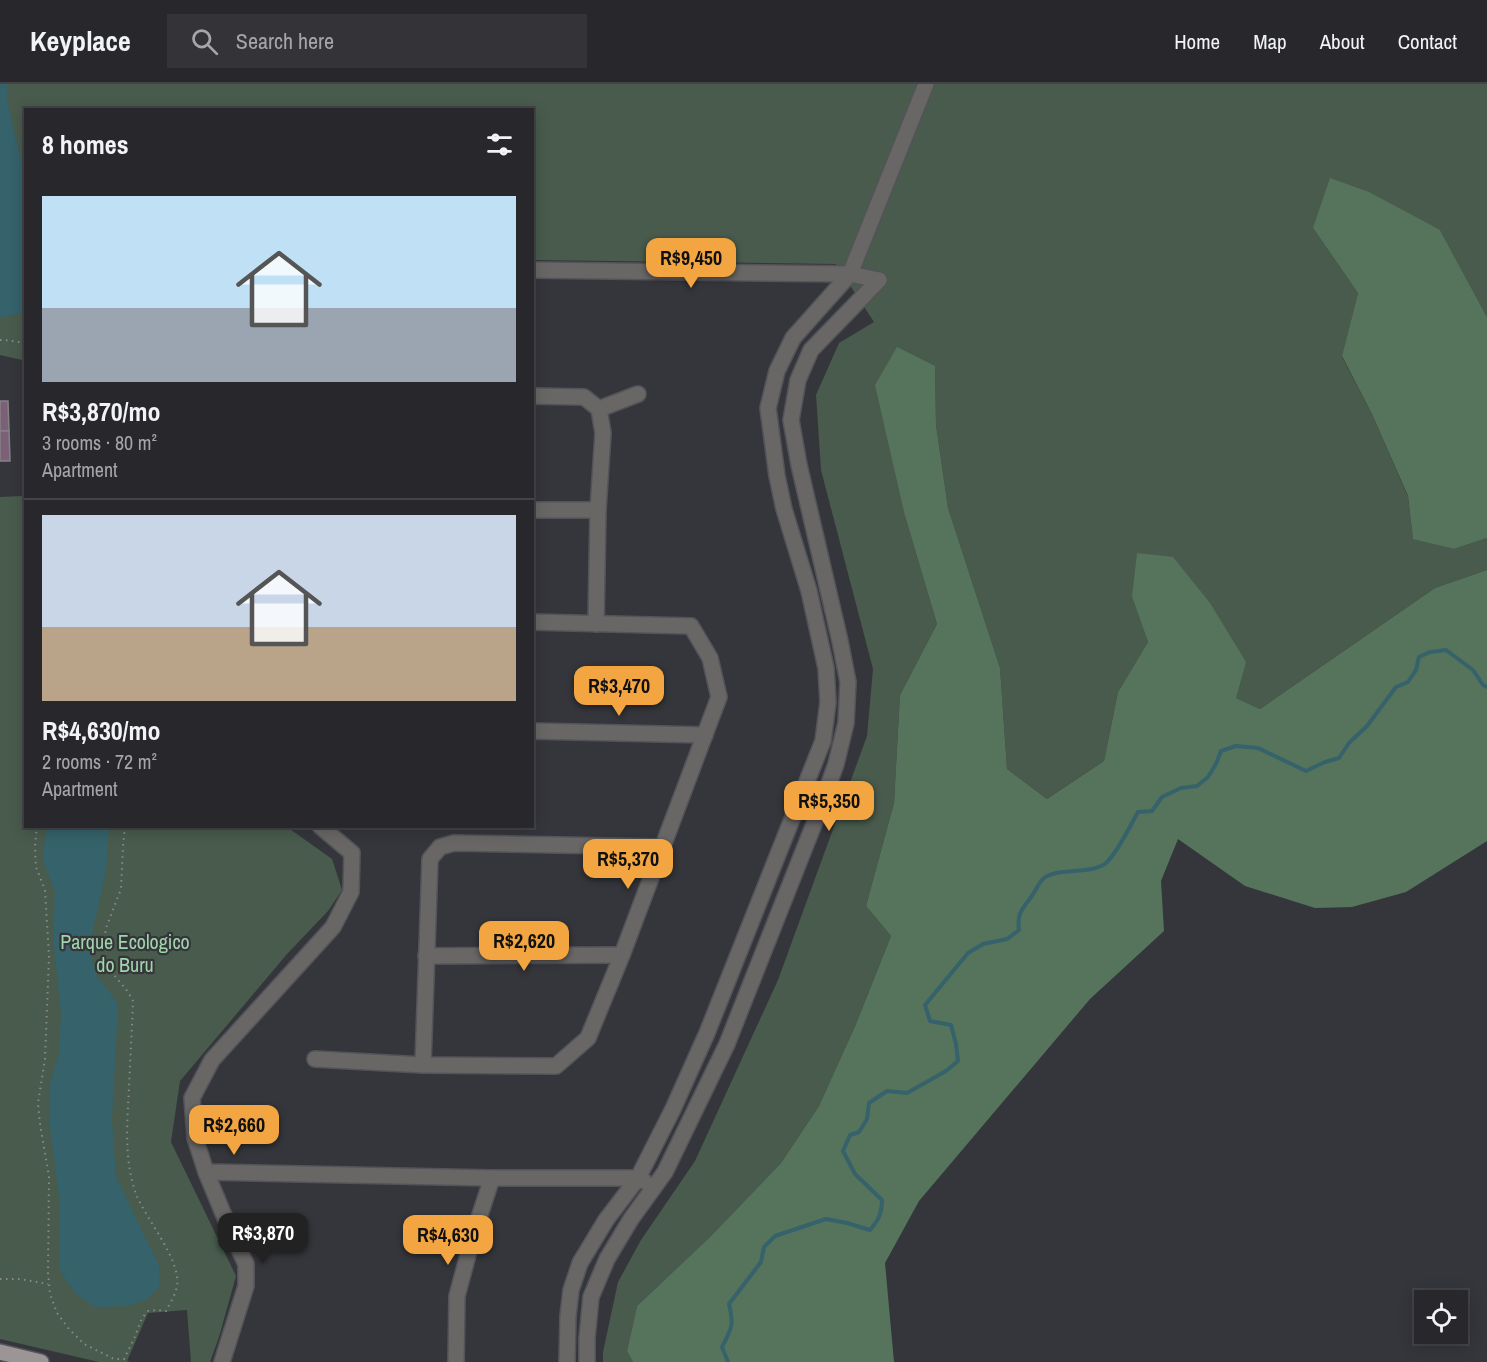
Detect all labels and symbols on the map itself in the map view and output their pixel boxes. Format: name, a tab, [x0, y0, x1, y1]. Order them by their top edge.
pin: R$9,450	[636, 238, 746, 289]
pin: R$3,470	[564, 666, 674, 717]
pin: R$5,350	[774, 781, 884, 832]
pin: R$5,370	[573, 839, 683, 890]
pin: R$2,620	[469, 921, 579, 972]
park label: Parque Ecologico do Buru	[60, 928, 190, 978]
pin: R$2,660	[179, 1105, 289, 1156]
pin: R$3,870	[208, 1213, 318, 1264]
pin: R$4,630	[393, 1215, 503, 1266]

